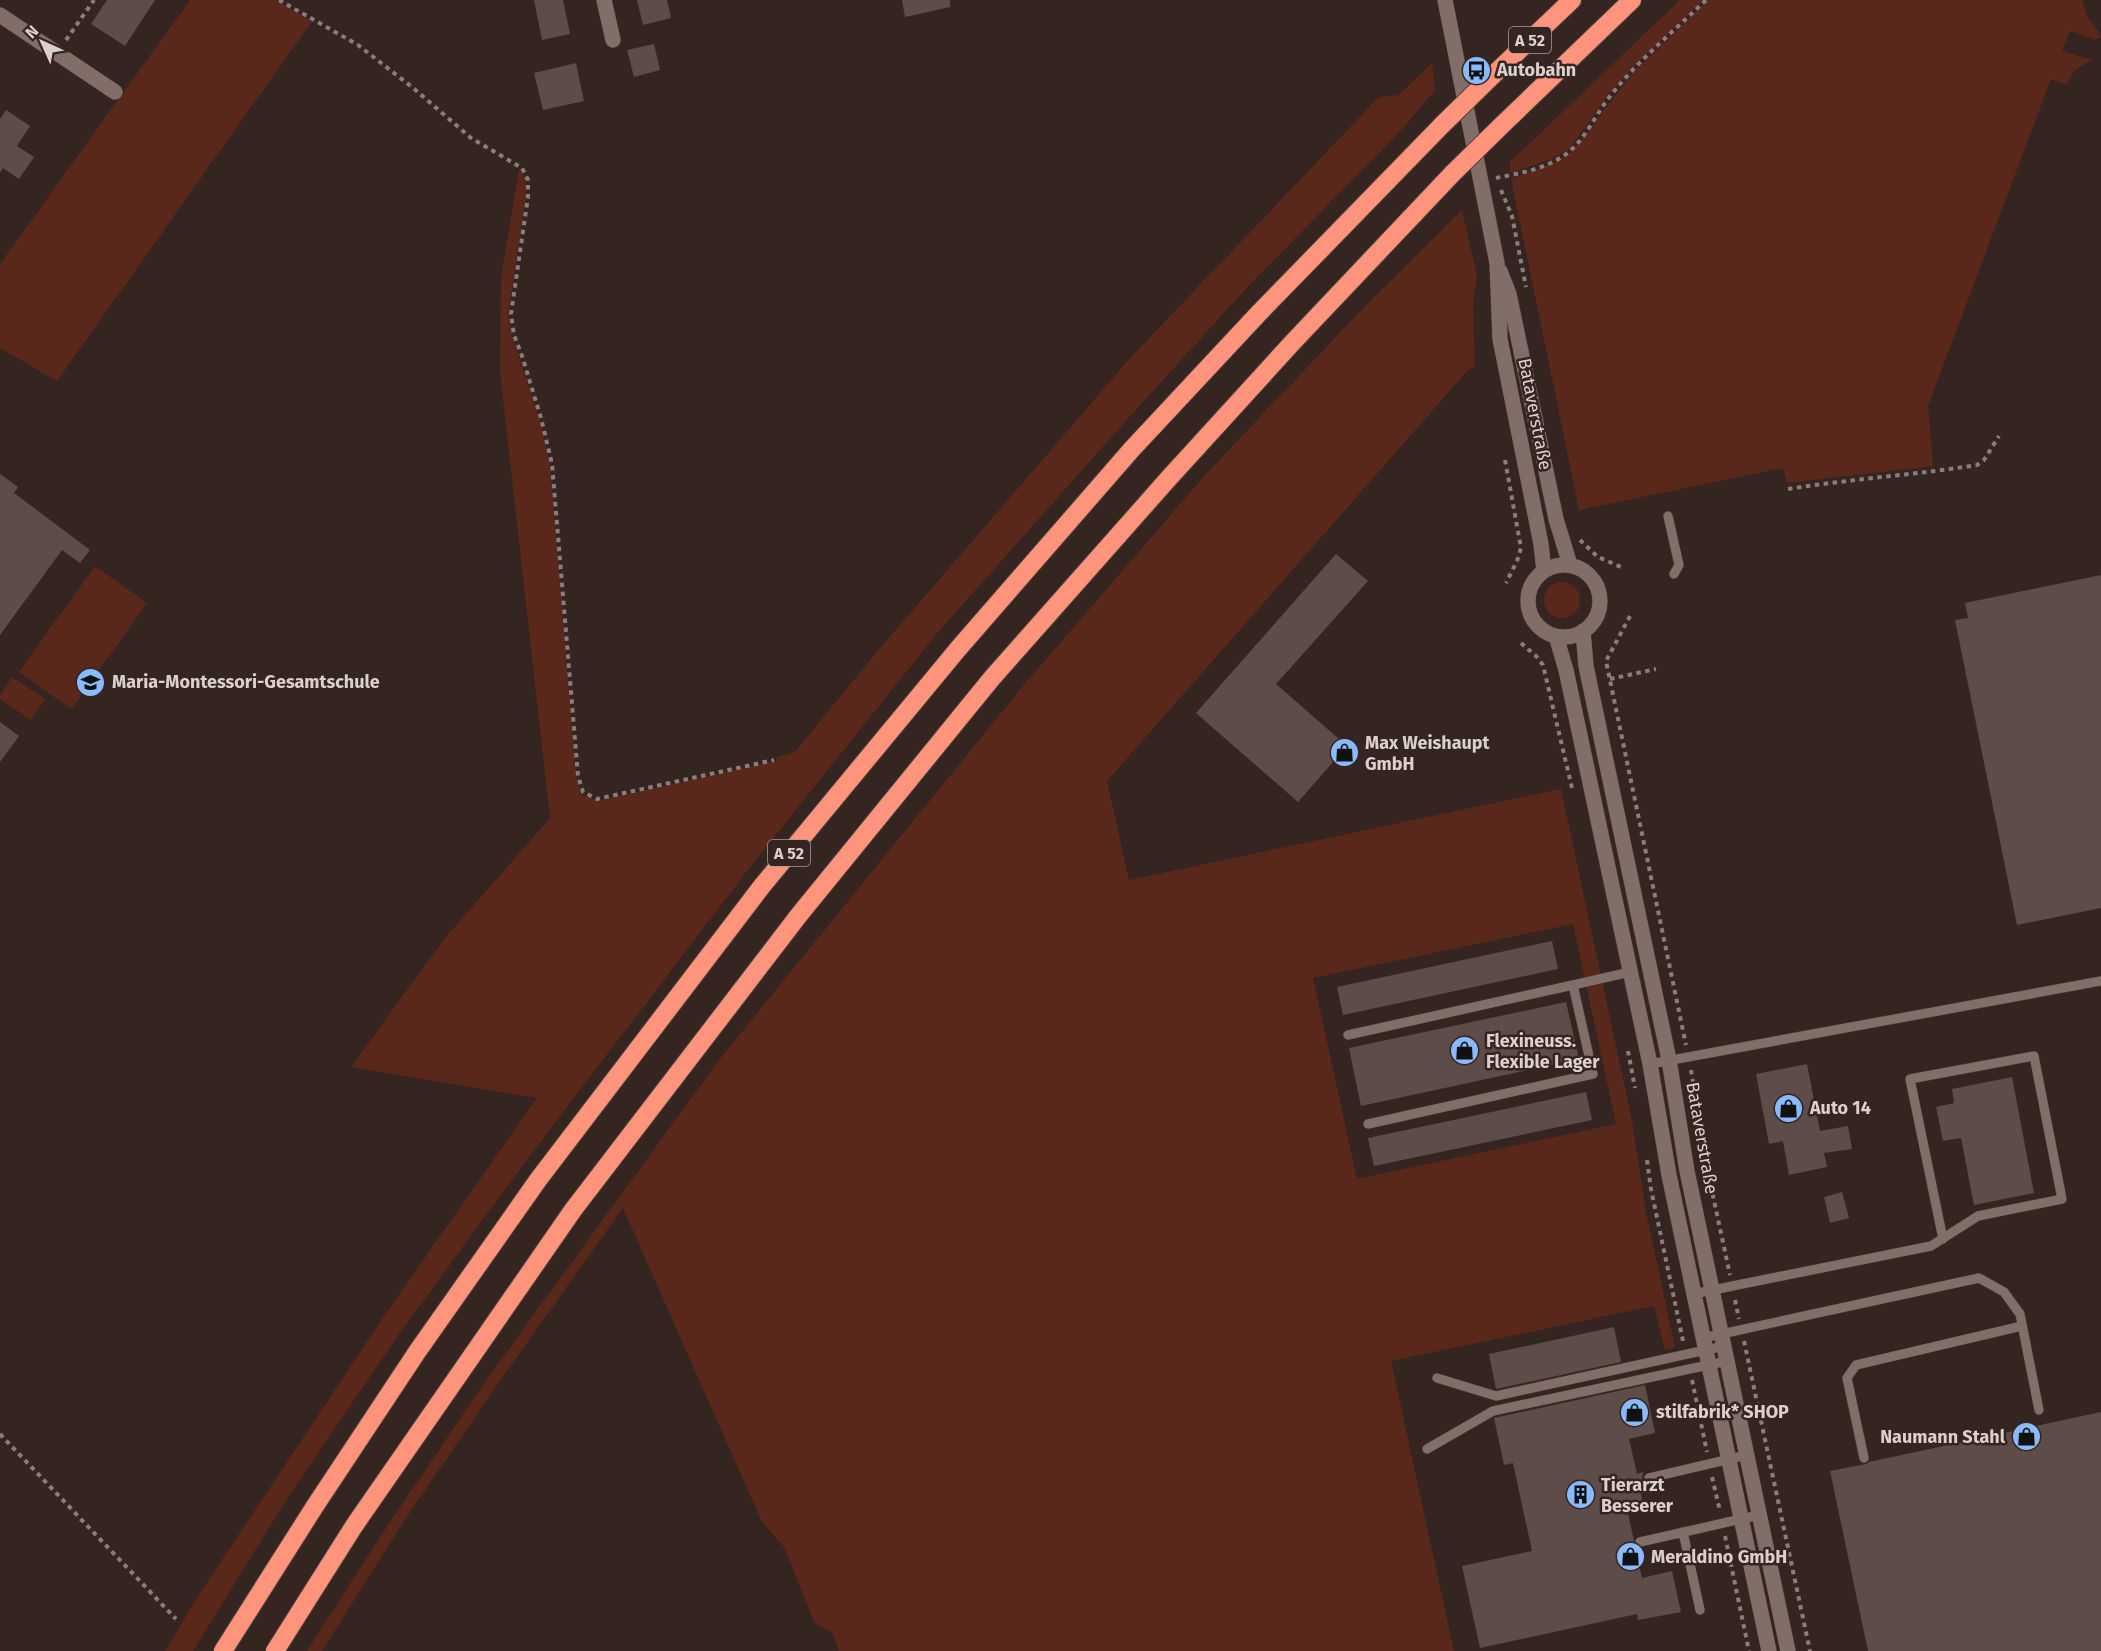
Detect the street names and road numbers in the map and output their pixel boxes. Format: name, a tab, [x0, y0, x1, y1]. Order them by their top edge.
road number: A 52	[1509, 27, 1551, 53]
street label: Bataverstraße	[1513, 356, 1557, 472]
road number: A 52	[768, 840, 810, 866]
street label: Bataverstraße	[1681, 1080, 1723, 1196]

